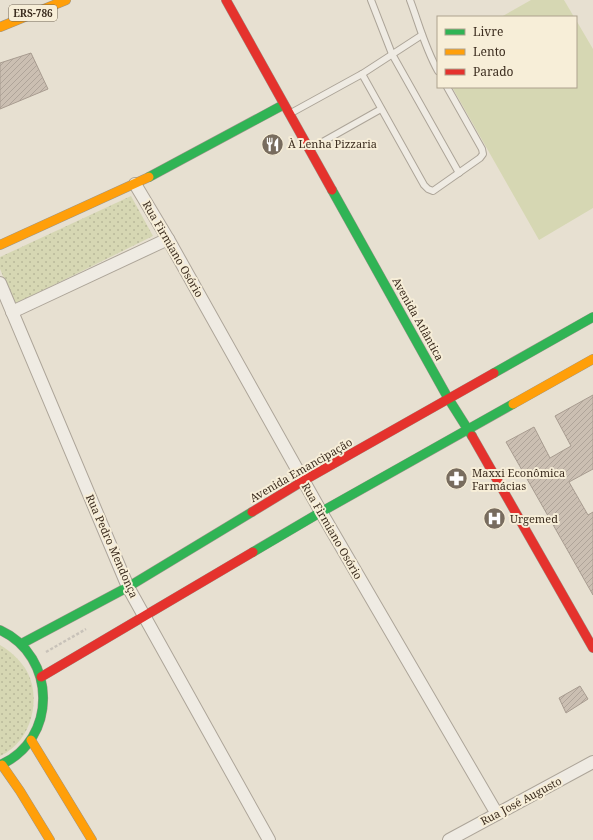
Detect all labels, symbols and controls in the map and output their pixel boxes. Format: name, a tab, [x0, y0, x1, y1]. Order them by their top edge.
road number: ERS-786	[9, 5, 57, 21]
legend	[437, 16, 577, 88]
text: Livre	[473, 23, 503, 40]
text: Lento	[473, 43, 506, 60]
text: Parado	[473, 63, 514, 80]
restaurant icon: À Lenha Pizzaria	[260, 131, 286, 157]
place label: À Lenha Pizzaria	[288, 136, 377, 151]
street label: Rua Firmiano Osório	[140, 198, 207, 300]
street label: Avenida Atlântica	[389, 274, 448, 363]
street label: Avenida Emancipação	[247, 434, 355, 505]
place label: Maxxi Econômica Farmácias	[472, 465, 565, 493]
pharmacy icon: Maxxi Econômica Farmácias	[444, 466, 470, 492]
street label: Rua Firmiano Osório	[299, 480, 366, 582]
street label: Rua Pedro Mendonça	[83, 492, 142, 600]
hospital icon: Urgemed	[481, 506, 507, 532]
place label: Urgemed	[510, 511, 558, 526]
street label: Rua José Augusto	[478, 773, 564, 828]

